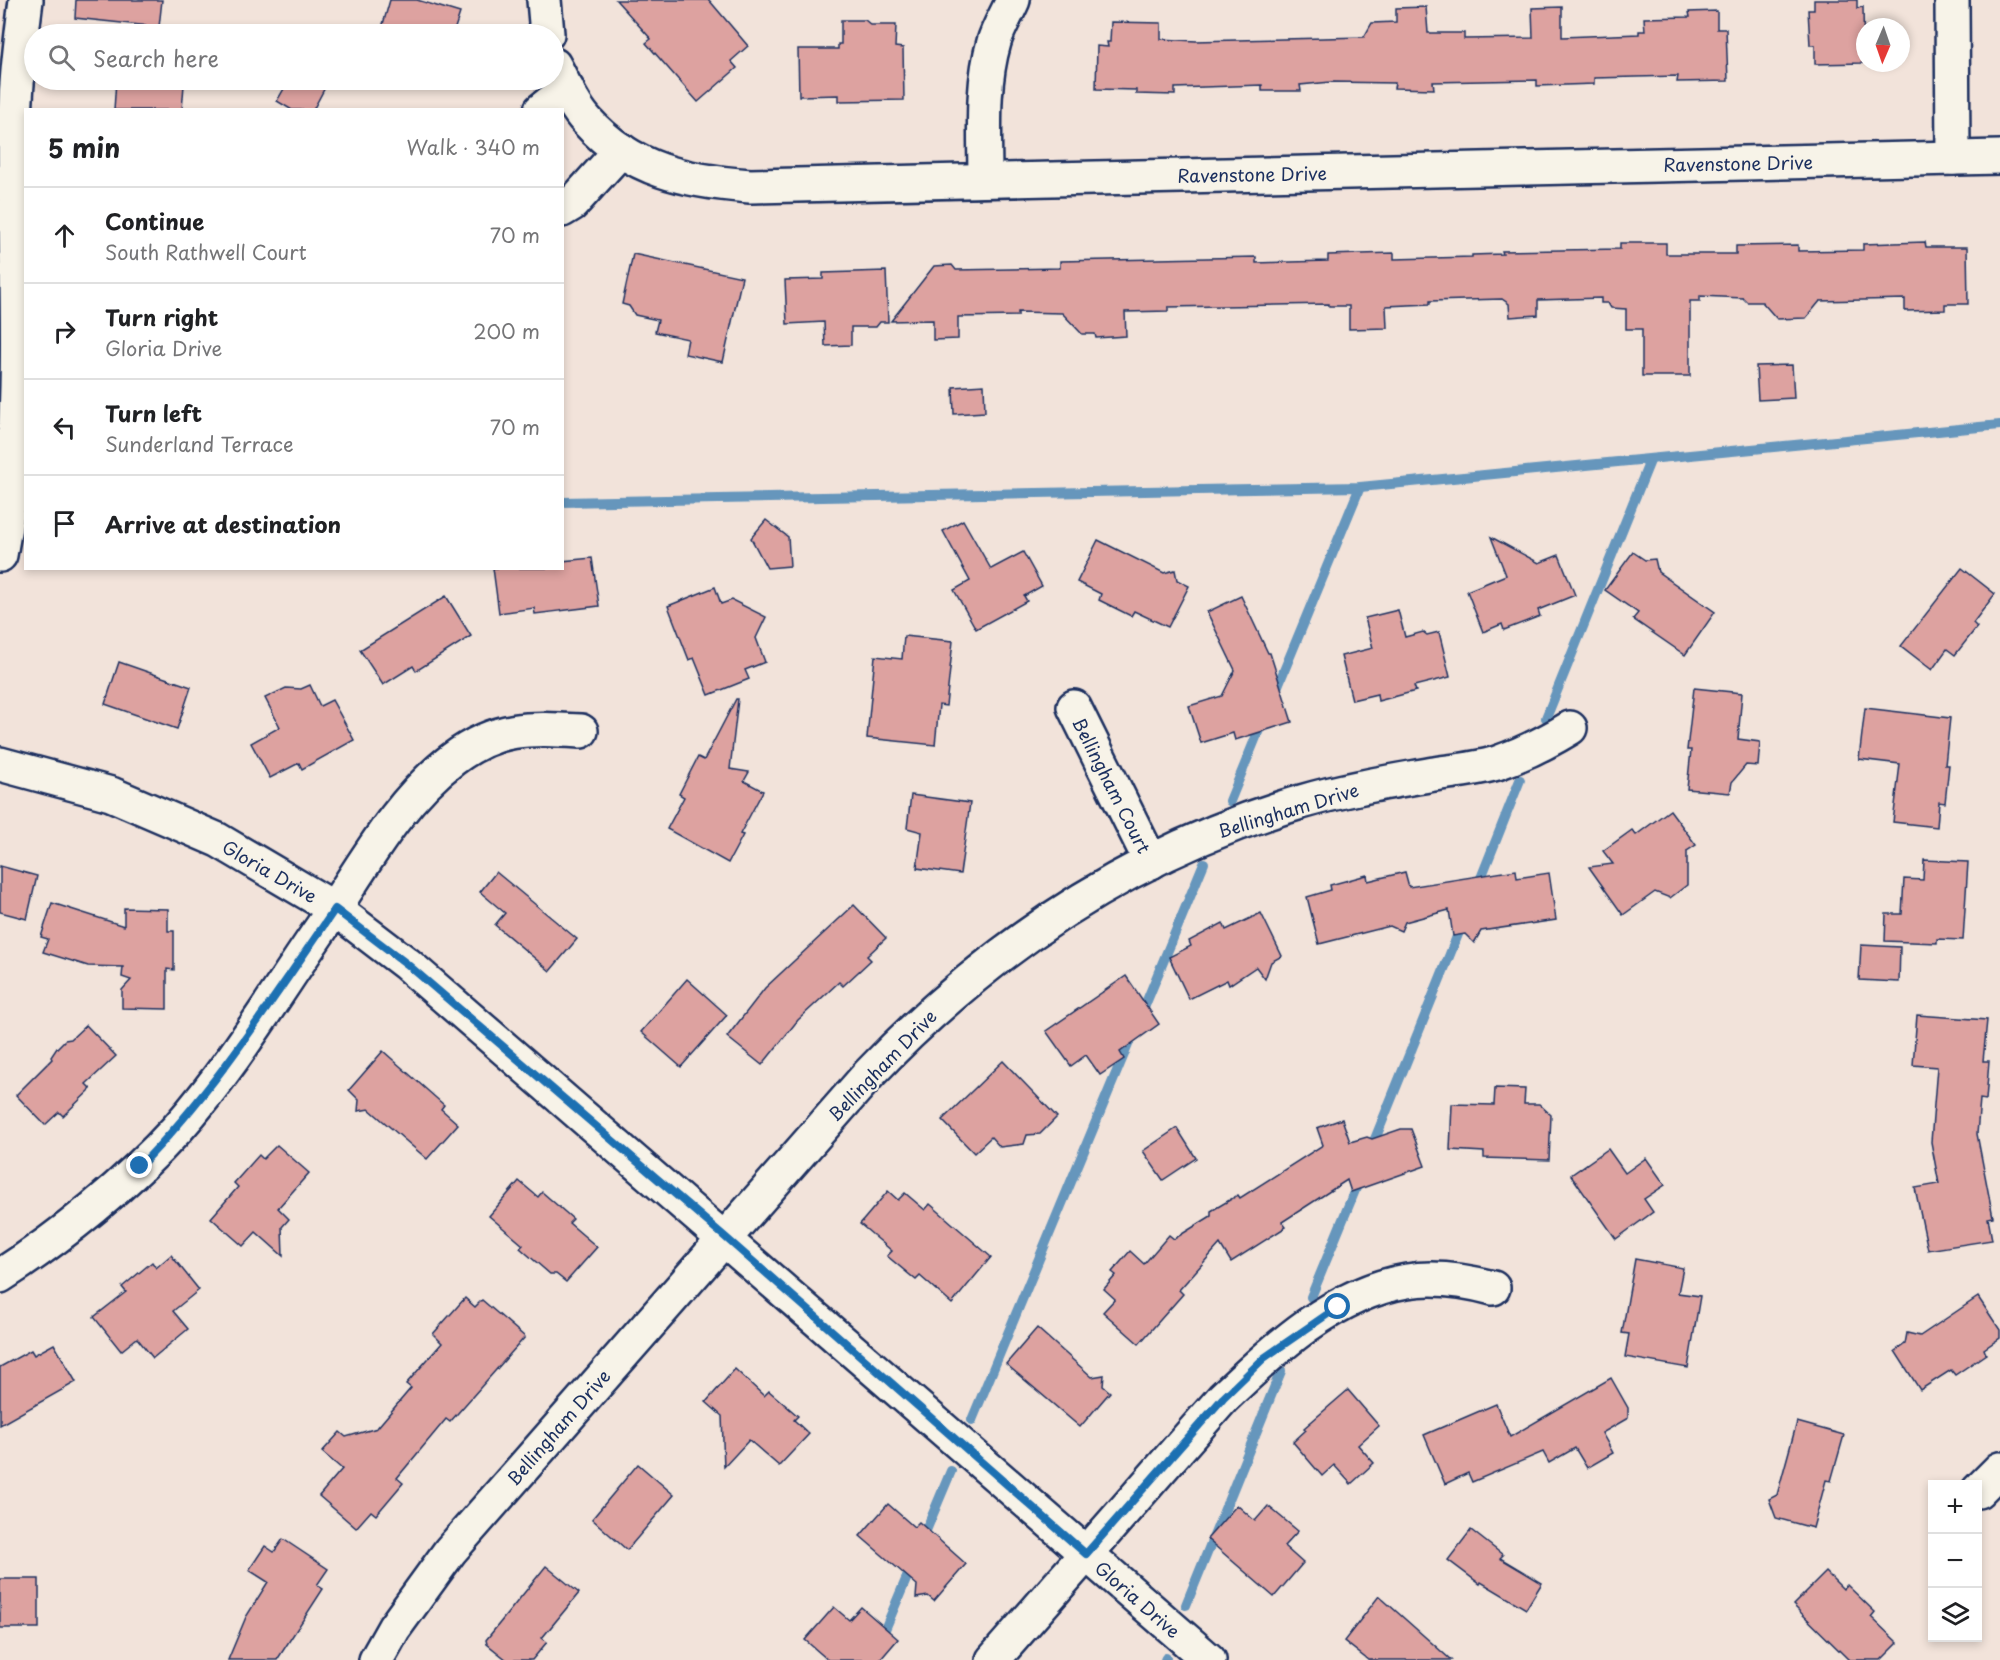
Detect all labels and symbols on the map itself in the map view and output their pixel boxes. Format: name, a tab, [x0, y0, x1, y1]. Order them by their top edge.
north arrow	[1856, 18, 1910, 72]
street label: Ravenstone Drive	[1663, 148, 1813, 178]
street label: Ravenstone Drive	[1177, 159, 1327, 189]
street label: Bellingham Court	[1066, 712, 1158, 858]
street label: Bellingham Drive	[1214, 776, 1362, 844]
street label: Gloria Drive	[217, 833, 323, 909]
street label: Bellingham Drive	[821, 1003, 943, 1127]
route end	[126, 1152, 152, 1178]
route start	[1324, 1293, 1350, 1319]
street label: Bellingham Drive	[500, 1363, 616, 1491]
street label: Gloria Drive	[1089, 1554, 1187, 1644]

